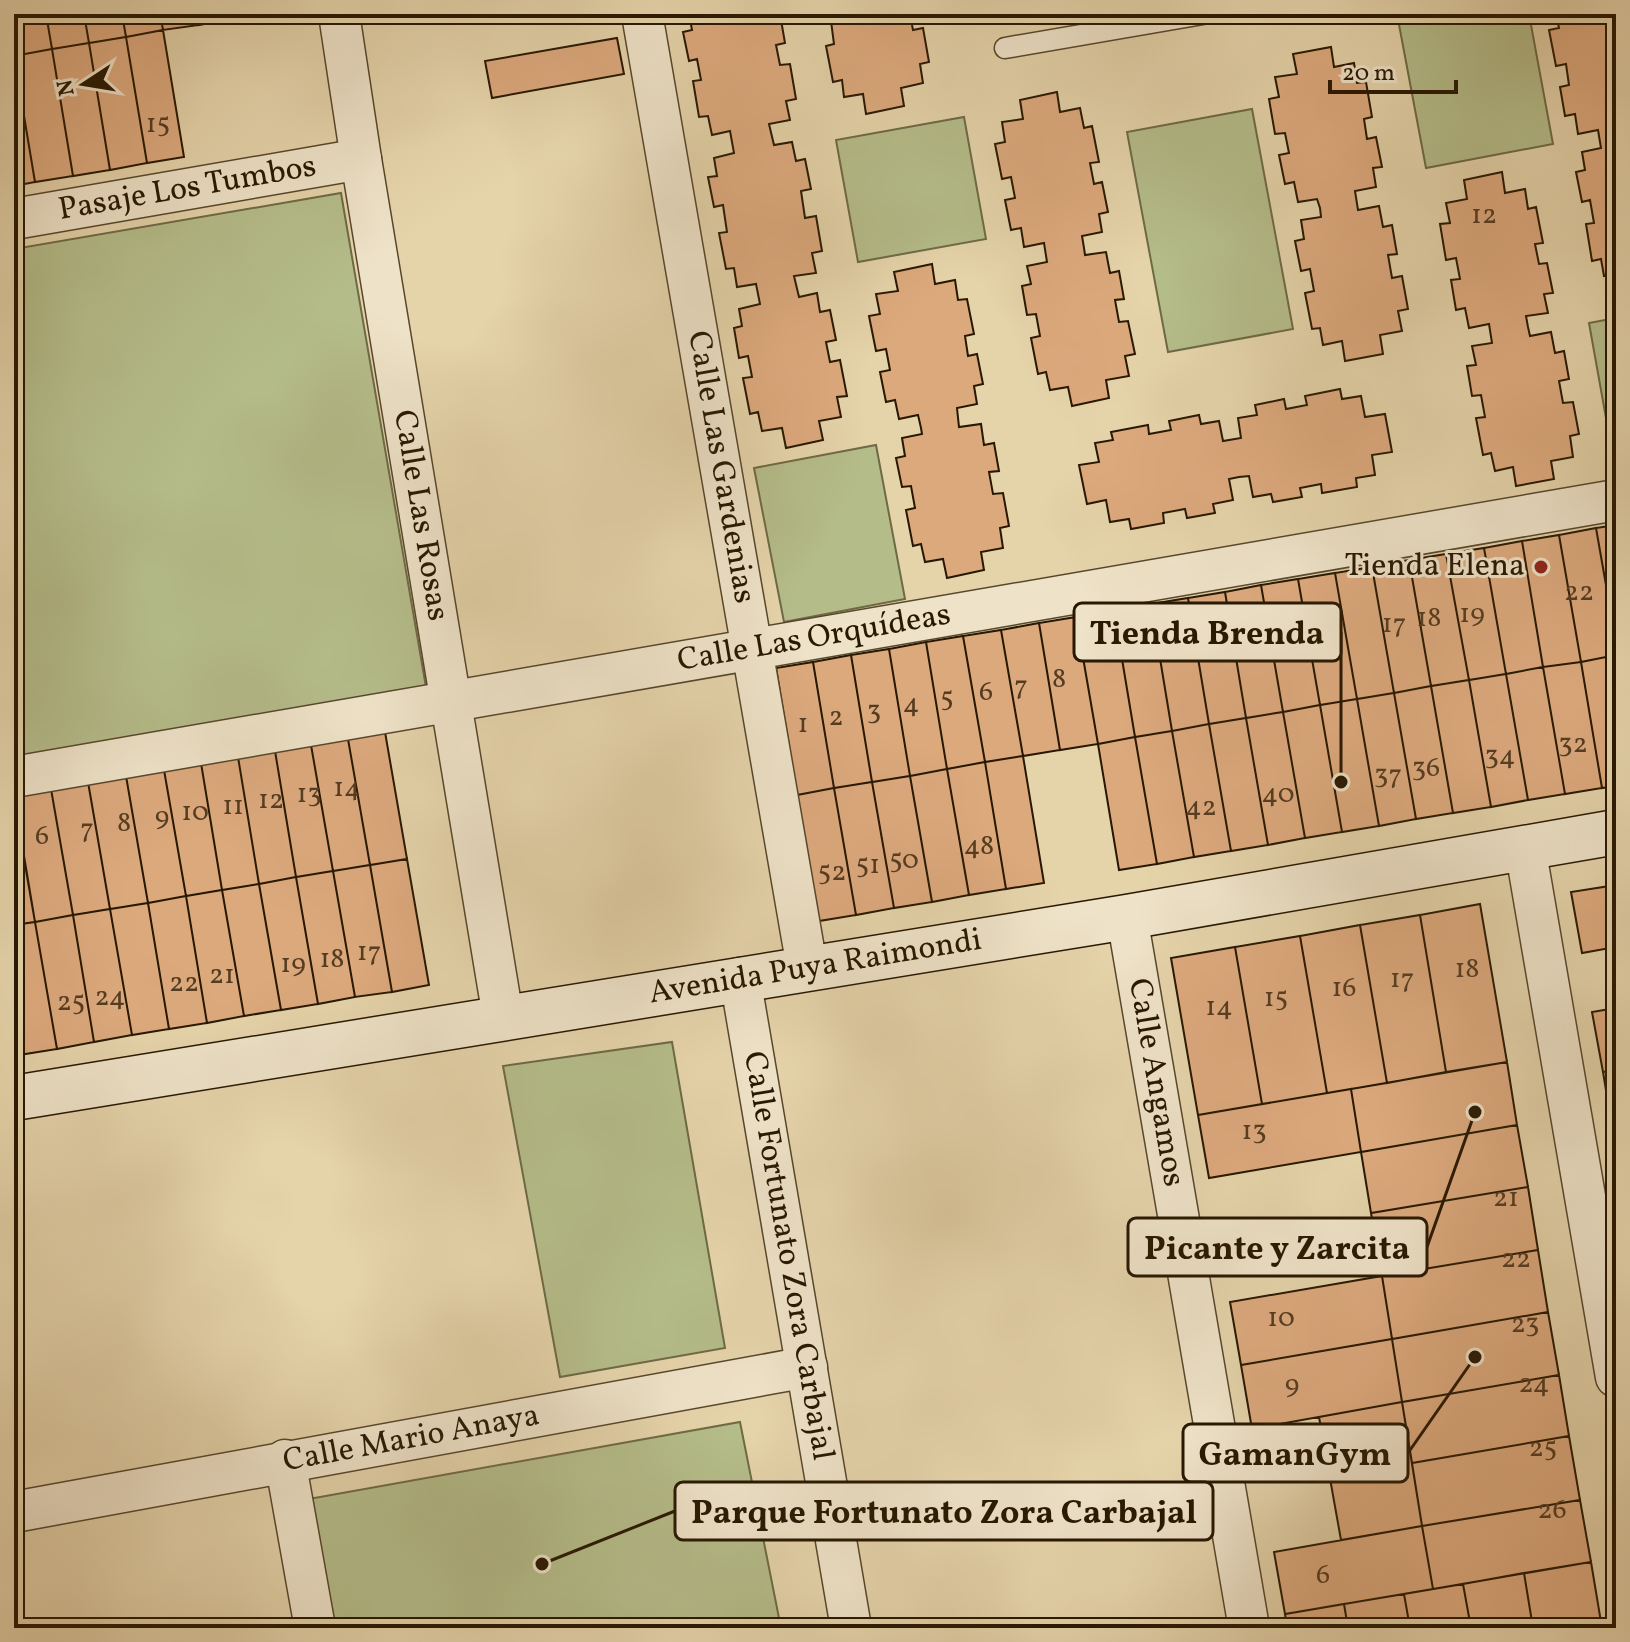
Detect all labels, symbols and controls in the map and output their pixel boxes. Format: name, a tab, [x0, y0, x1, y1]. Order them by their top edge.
north arrow	[44, 44, 124, 124]
scale bar	[1330, 44, 1456, 94]
text: 20 m	[1342, 57, 1395, 91]
text: N	[50, 77, 84, 99]
house number: 15	[146, 105, 170, 144]
street label: Pasaje Los Tumbos	[55, 145, 320, 233]
house number: 12	[1471, 196, 1497, 235]
street label: Calle Las Gardenias	[675, 328, 766, 607]
street label: Calle Las Rosas	[381, 407, 459, 624]
place label: Tienda Elena	[1345, 545, 1525, 589]
marker: Tienda Elena	[1532, 558, 1550, 576]
house number: 22	[1564, 573, 1594, 612]
street label: Calle Las Orquídeas	[674, 593, 954, 684]
house number: 19	[1459, 595, 1485, 634]
house number: 18	[1416, 599, 1442, 638]
callout: Tienda Brenda	[1074, 603, 1341, 661]
house number: 17	[1382, 605, 1406, 644]
text: Tienda Brenda	[1090, 612, 1324, 659]
house number: 8	[1052, 660, 1066, 699]
house number: 7	[1014, 667, 1028, 706]
house number: 6	[979, 673, 993, 712]
house number: 5	[940, 679, 954, 718]
house number: 4	[903, 685, 919, 724]
house number: 3	[867, 692, 881, 731]
house number: 2	[828, 698, 844, 737]
house number: 1	[798, 705, 808, 744]
house number: 32	[1558, 725, 1588, 764]
house number: 34	[1484, 737, 1516, 776]
house number: 36	[1412, 749, 1440, 788]
house number: 37	[1374, 756, 1402, 795]
house number: 14	[333, 769, 361, 808]
house number: 13	[296, 775, 322, 814]
house number: 40	[1262, 775, 1294, 814]
house number: 12	[258, 781, 284, 820]
house number: 11	[222, 787, 244, 826]
house number: 42	[1185, 788, 1217, 827]
house number: 10	[181, 793, 209, 832]
house number: 9	[155, 798, 169, 837]
house number: 8	[117, 804, 131, 843]
house number: 7	[80, 810, 94, 849]
house number: 6	[35, 817, 49, 856]
house number: 48	[964, 827, 994, 866]
house number: 50	[889, 841, 919, 880]
house number: 51	[856, 846, 880, 885]
house number: 52	[818, 853, 846, 892]
street label: Avenida Puya Raimondi	[646, 919, 985, 1016]
house number: 17	[357, 933, 381, 972]
house number: 18	[319, 940, 345, 979]
house number: 19	[280, 945, 306, 984]
house number: 18	[1454, 950, 1480, 989]
house number: 21	[209, 956, 235, 995]
house number: 17	[1390, 960, 1414, 999]
house number: 22	[169, 964, 199, 1003]
house number: 16	[1331, 969, 1357, 1008]
street label: Calle Angamos	[1116, 975, 1195, 1190]
house number: 24	[95, 978, 125, 1017]
house number: 15	[1264, 979, 1288, 1018]
house number: 25	[57, 983, 85, 1022]
house number: 14	[1205, 988, 1233, 1027]
street label: Calle Fortunato Zora Carbajal	[731, 1048, 844, 1464]
house number: 13	[1241, 1112, 1267, 1151]
house number: 21	[1493, 1179, 1519, 1218]
callout: Picante y Zarcita	[1128, 1218, 1427, 1276]
text: Picante y Zarcita	[1144, 1227, 1410, 1274]
house number: 22	[1501, 1240, 1531, 1279]
house number: 10	[1267, 1299, 1295, 1338]
house number: 23	[1511, 1305, 1539, 1344]
house number: 24	[1519, 1365, 1549, 1404]
house number: 9	[1285, 1366, 1299, 1405]
street label: Calle Mario Anaya	[280, 1394, 543, 1484]
callout: GamanGym	[1183, 1424, 1408, 1482]
house number: 25	[1529, 1429, 1557, 1468]
text: GamanGym	[1199, 1433, 1391, 1480]
callout: Parque Fortunato Zora Carbajal	[675, 1482, 1213, 1540]
text: Parque Fortunato Zora Carbajal	[691, 1491, 1197, 1538]
house number: 26	[1537, 1491, 1567, 1530]
house number: 6	[1316, 1556, 1330, 1595]

